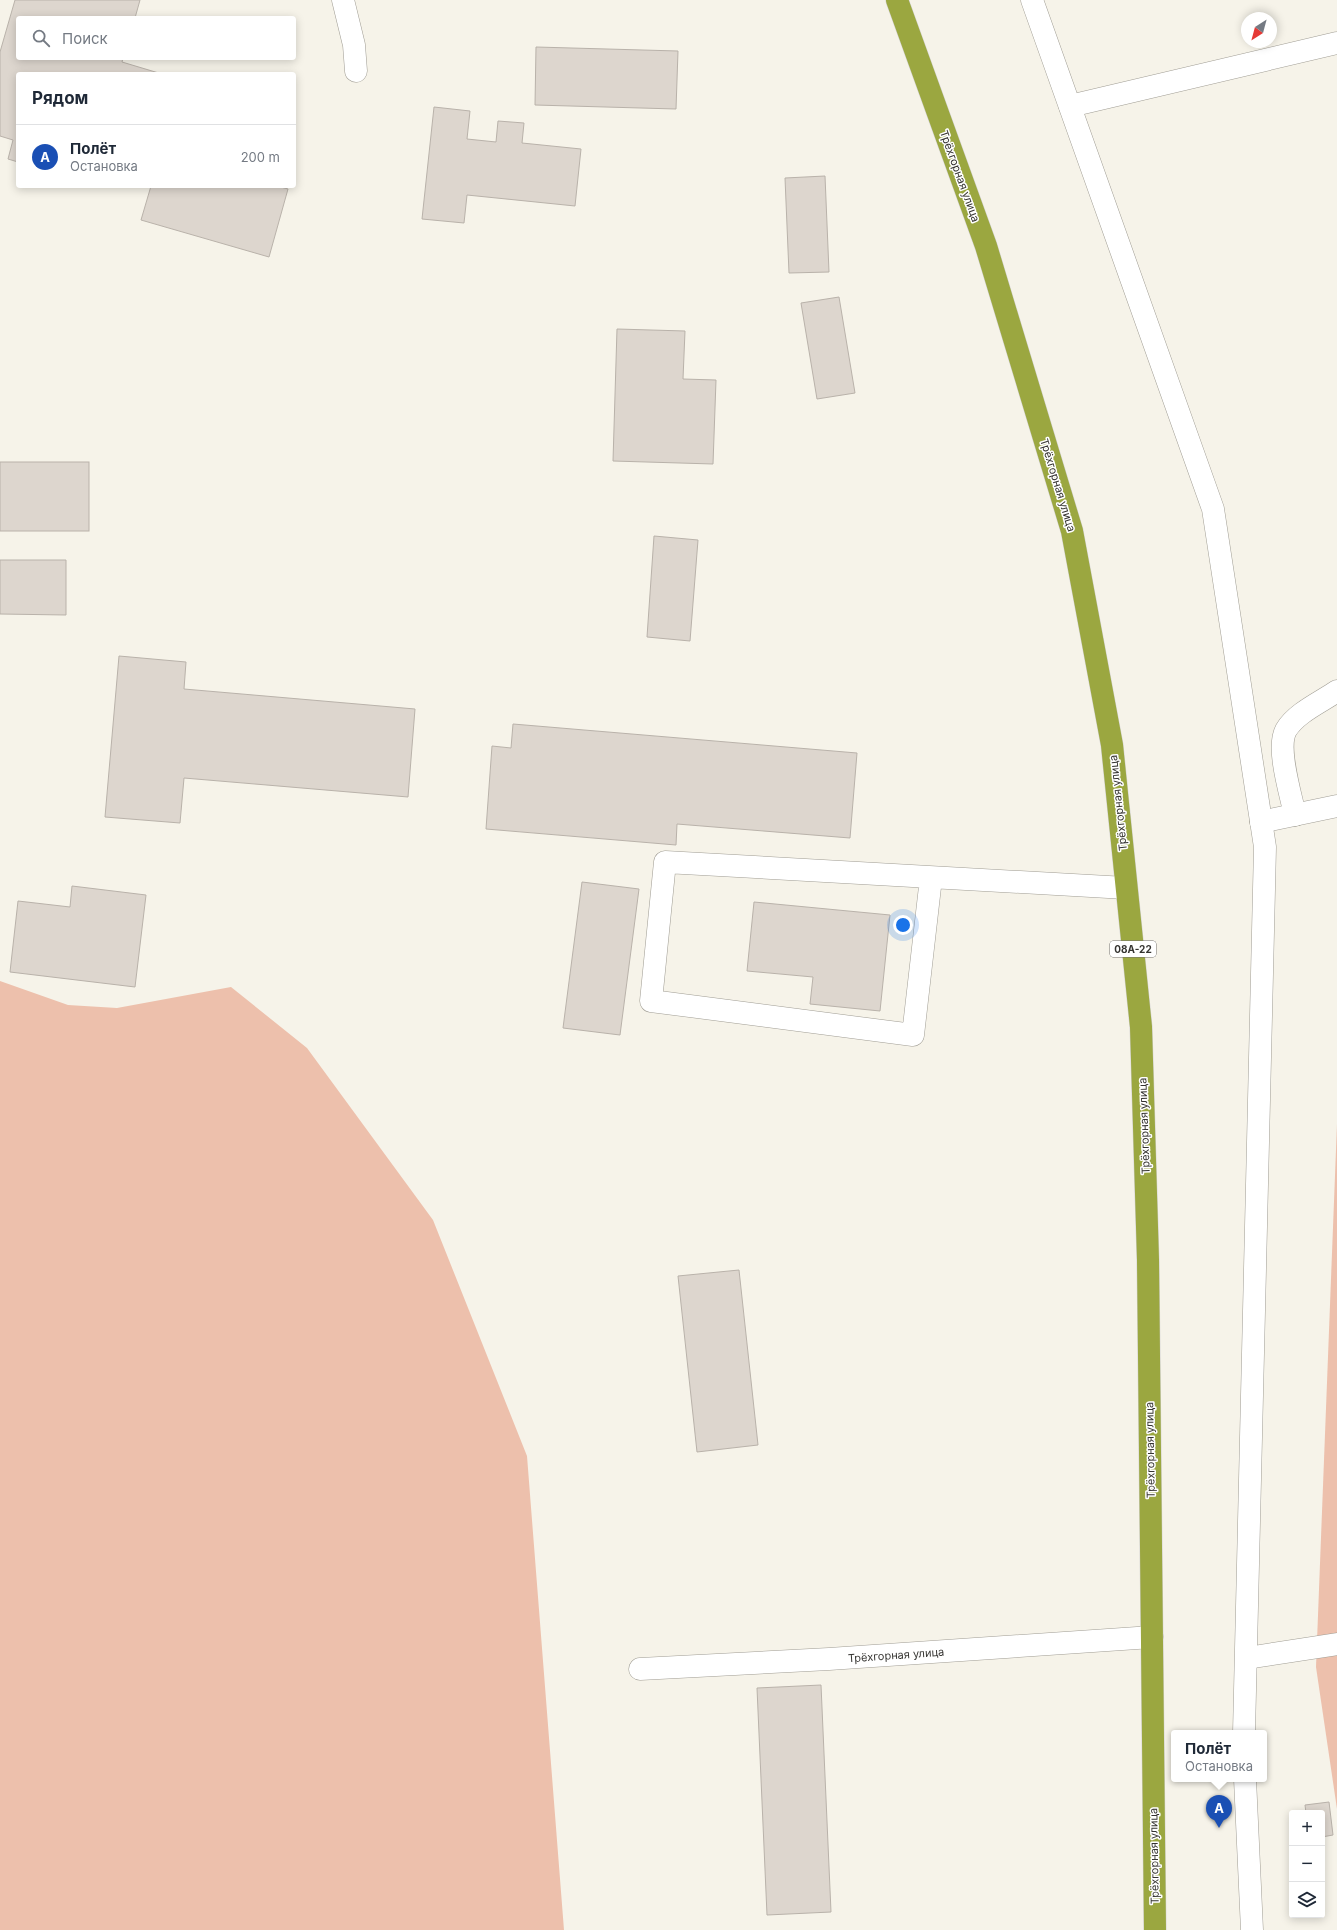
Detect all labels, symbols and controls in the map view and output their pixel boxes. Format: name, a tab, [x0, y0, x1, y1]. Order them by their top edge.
north arrow	[1241, 12, 1277, 48]
search box	[16, 16, 296, 60]
icon: search	[30, 27, 52, 49]
text: Поиск	[62, 29, 108, 48]
text: Рядом	[32, 88, 88, 108]
street label: Трёхгорная улица	[937, 128, 983, 224]
text: Полёт	[70, 139, 116, 158]
text: A	[40, 149, 50, 165]
text: 200 m	[241, 149, 280, 165]
text: Остановка	[70, 158, 138, 174]
street label: Трёхгорная улица	[1037, 437, 1079, 533]
street label: Трёхгорная улица	[1106, 754, 1130, 852]
your location	[893, 915, 913, 935]
road number: 08А-22	[1110, 941, 1156, 957]
street label: Трёхгорная улица	[1135, 1078, 1153, 1174]
street label: Трёхгорная улица	[1142, 1402, 1158, 1498]
street label: Трёхгорная улица	[847, 1645, 945, 1665]
popup	[1171, 1730, 1267, 1782]
text: Полёт	[1185, 1739, 1231, 1758]
text: Остановка	[1185, 1758, 1253, 1774]
pin: A	[1206, 1795, 1232, 1828]
street label: Трёхгорная улица	[1146, 1808, 1162, 1904]
map controls	[1289, 1810, 1325, 1918]
button: +	[1289, 1810, 1325, 1846]
button: −	[1289, 1846, 1325, 1882]
button: layers	[1289, 1882, 1325, 1918]

